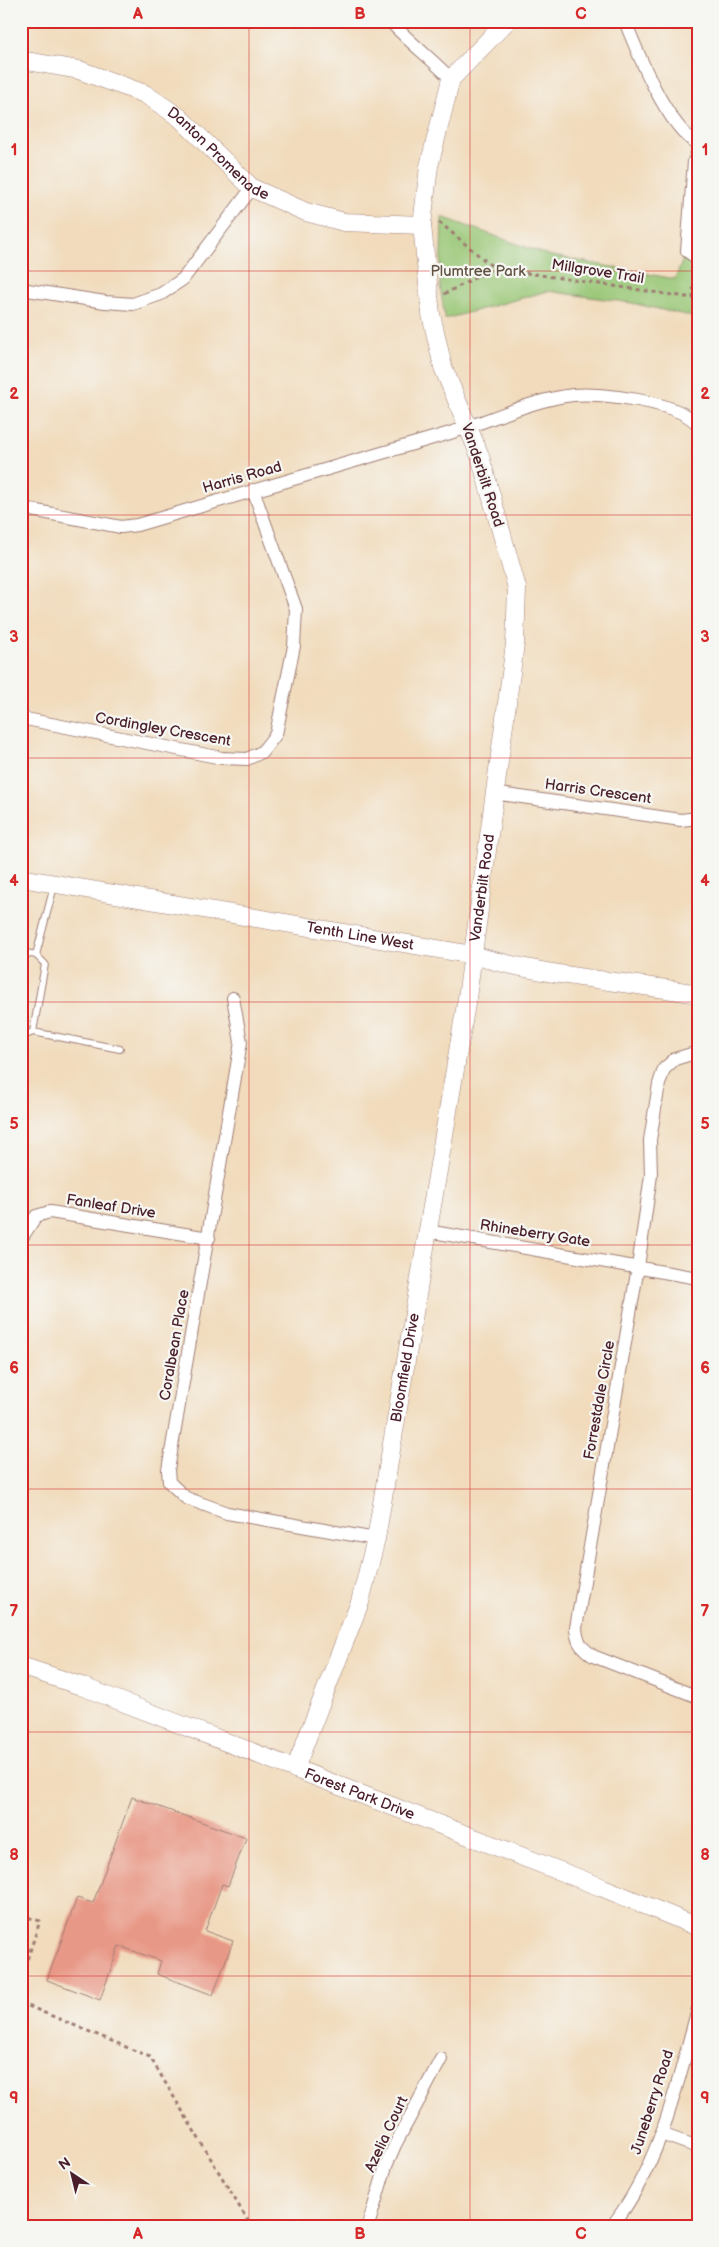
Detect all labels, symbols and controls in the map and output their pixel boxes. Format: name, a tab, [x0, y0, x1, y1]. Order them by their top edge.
text: A	[132, 5, 143, 24]
text: B	[354, 5, 366, 24]
text: C	[575, 5, 587, 24]
street label: Danton Promenade	[163, 103, 272, 204]
text: 1	[11, 141, 17, 160]
text: 1	[702, 141, 708, 160]
street label: Millgrove Trail	[550, 255, 646, 288]
park label: Plumtree Park	[430, 262, 526, 281]
text: 2	[9, 385, 19, 404]
text: 2	[700, 385, 710, 404]
street label: Vanderbilt Road	[457, 421, 508, 530]
street label: Harris Road	[200, 457, 284, 498]
text: 3	[9, 628, 19, 647]
text: 3	[700, 628, 710, 647]
street label: Cordingley Crescent	[94, 708, 233, 751]
street label: Harris Crescent	[543, 775, 653, 808]
street label: Vanderbilt Road	[466, 833, 499, 943]
text: 4	[9, 872, 19, 891]
text: 4	[700, 872, 710, 891]
street label: Tenth Line West	[305, 918, 416, 955]
text: 5	[9, 1115, 19, 1134]
text: 5	[700, 1115, 710, 1134]
street label: Fanleaf Drive	[65, 1190, 157, 1223]
street label: Rhineberry Gate	[478, 1215, 592, 1252]
street label: Coralbean Place	[155, 1288, 194, 1402]
street label: Bloomfield Drive	[387, 1312, 424, 1424]
street label: Forrestdale Circle	[580, 1339, 619, 1461]
text: 6	[9, 1359, 19, 1378]
text: 6	[700, 1359, 710, 1378]
text: 7	[10, 1602, 19, 1621]
text: 7	[701, 1602, 710, 1621]
street label: Forest Park Drive	[302, 1764, 417, 1824]
text: 8	[9, 1846, 19, 1865]
text: 8	[700, 1846, 710, 1865]
street label: Juneberry Road	[627, 2048, 678, 2157]
text: 9	[9, 2089, 19, 2108]
text: 9	[700, 2089, 710, 2108]
street label: Azelia Court	[361, 2093, 413, 2175]
north arrow	[48, 2150, 98, 2200]
text: N	[56, 2154, 74, 2174]
text: A	[132, 2225, 143, 2244]
text: B	[354, 2225, 366, 2244]
text: C	[575, 2225, 587, 2244]

